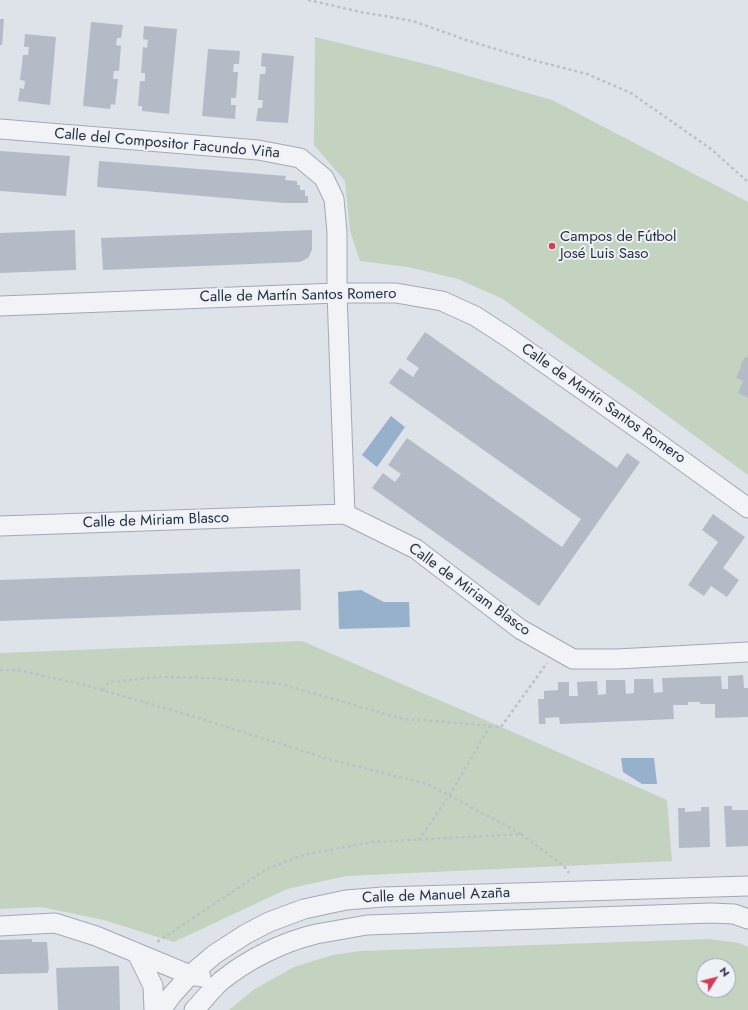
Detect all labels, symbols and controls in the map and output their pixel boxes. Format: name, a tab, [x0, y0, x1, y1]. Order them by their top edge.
street label: Calle del Compositor Facundo Viña	[53, 125, 281, 163]
place label: Campos de Fútbol José Luis Saso	[560, 228, 676, 263]
marker: Campos de Fútbol José Luis Saso	[547, 241, 557, 251]
street label: Calle de Martín Santos Romero	[200, 285, 396, 307]
street label: Calle de Martín Santos Romero	[517, 340, 689, 468]
street label: Calle de Miriam Blasco	[83, 509, 229, 533]
street label: Calle de Miriam Blasco	[405, 540, 533, 640]
street label: Calle de Manuel Azaña	[362, 884, 510, 908]
north arrow	[696, 958, 736, 998]
text: N	[716, 963, 734, 980]

